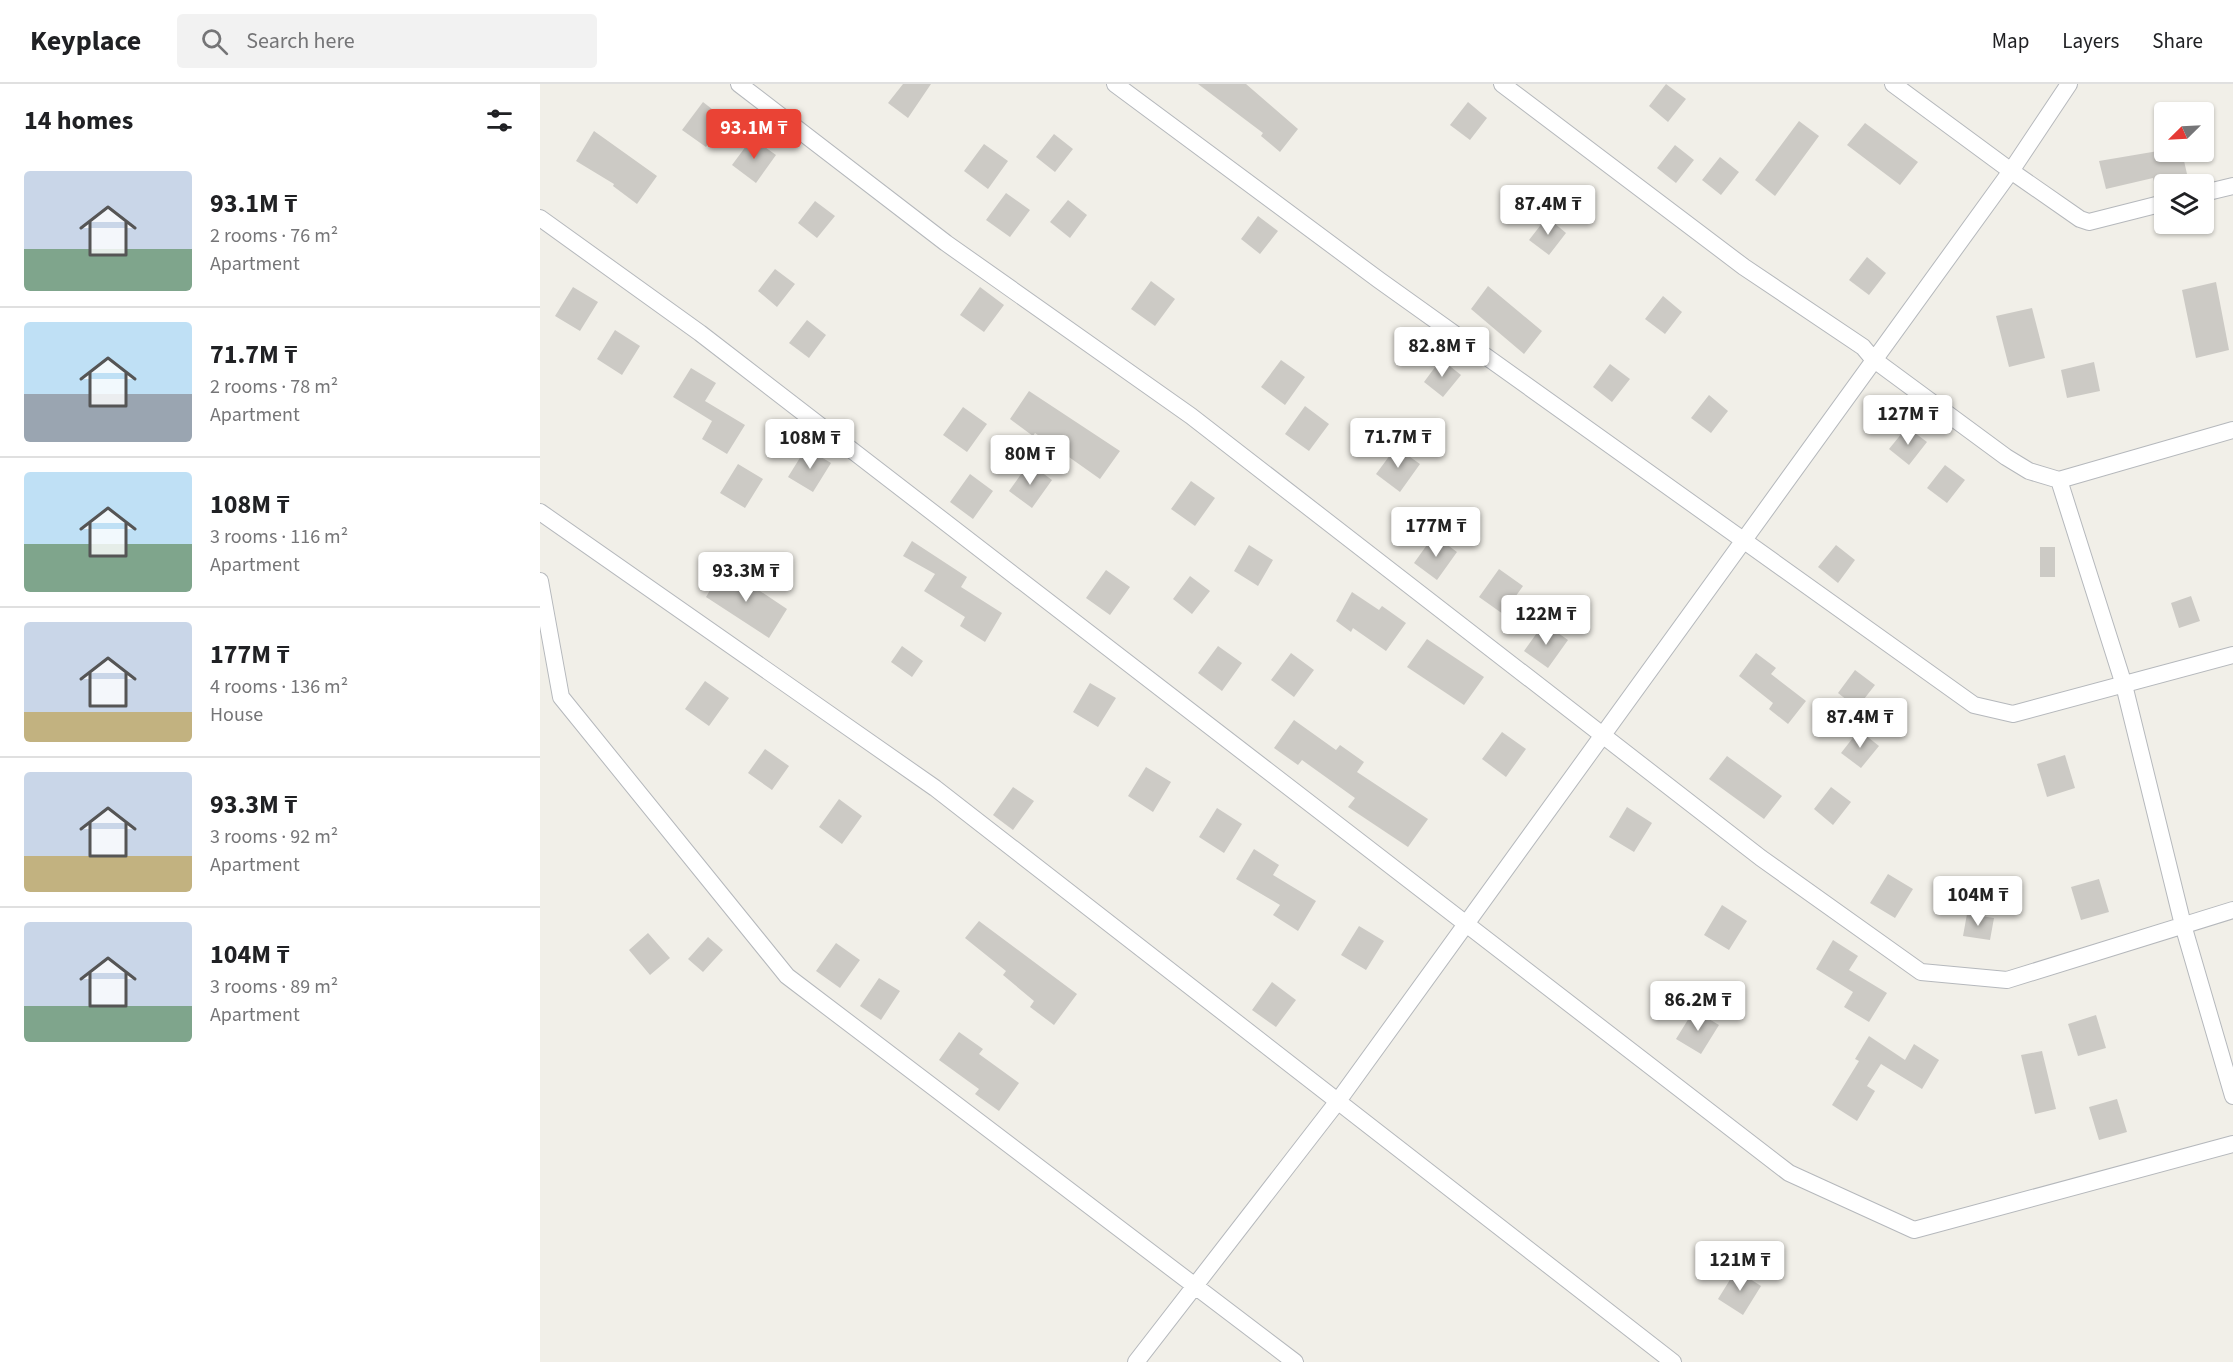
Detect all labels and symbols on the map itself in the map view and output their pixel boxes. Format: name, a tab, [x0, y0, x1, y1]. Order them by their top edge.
north arrow	[2154, 102, 2214, 162]
pin: 93.1M ₸	[699, 109, 809, 160]
pin: 87.4M ₸	[1493, 185, 1603, 236]
pin: 82.8M ₸	[1387, 327, 1497, 378]
pin: 127M ₸	[1859, 395, 1957, 446]
pin: 71.7M ₸	[1343, 418, 1453, 469]
pin: 108M ₸	[761, 419, 859, 470]
pin: 80M ₸	[988, 435, 1072, 486]
pin: 177M ₸	[1387, 507, 1485, 558]
pin: 93.3M ₸	[691, 552, 801, 603]
pin: 122M ₸	[1497, 595, 1595, 646]
pin: 87.4M ₸	[1805, 698, 1915, 749]
pin: 104M ₸	[1929, 876, 2027, 927]
pin: 86.2M ₸	[1643, 981, 1753, 1032]
pin: 121M ₸	[1691, 1241, 1789, 1292]

